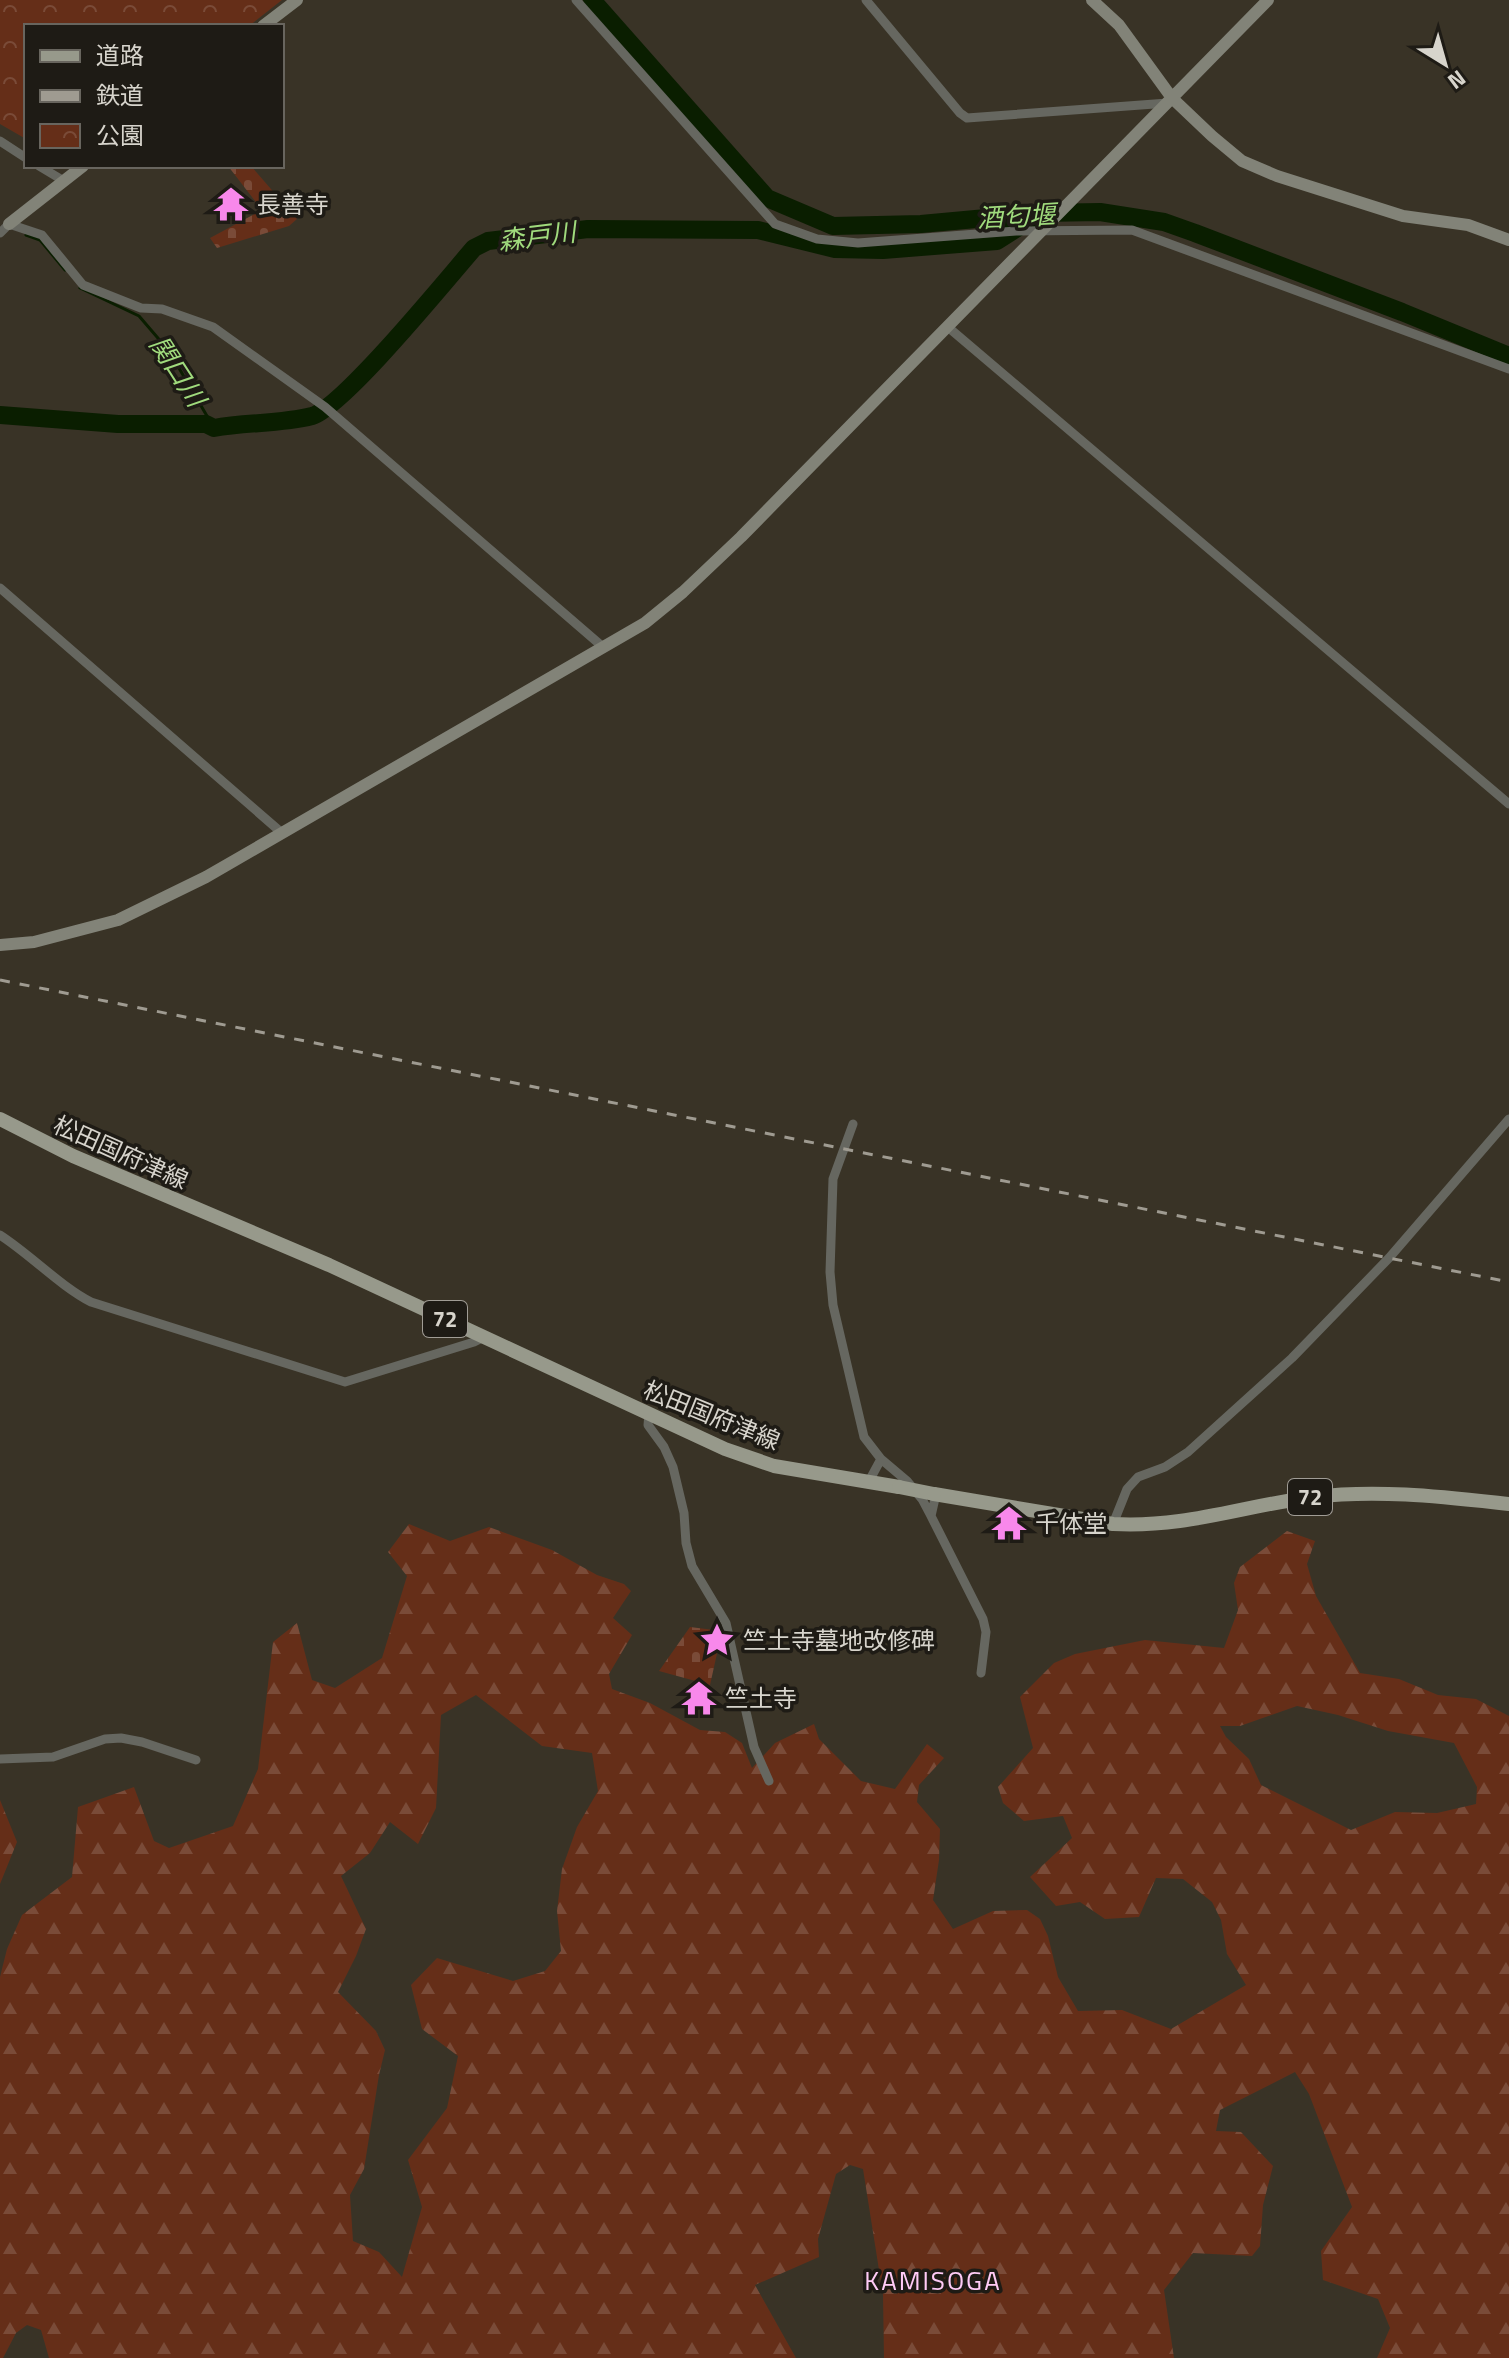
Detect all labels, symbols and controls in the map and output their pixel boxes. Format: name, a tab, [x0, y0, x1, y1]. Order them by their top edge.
legend	[24, 24, 284, 168]
north arrow	[1405, 24, 1485, 104]
text: 道路	[96, 37, 144, 73]
text: N	[1441, 62, 1473, 98]
text: 鉄道	[96, 77, 144, 113]
text: 公園	[96, 117, 144, 153]
temple icon: 長善寺	[212, 185, 250, 223]
place label: 長善寺	[257, 186, 329, 222]
water label: 酒匂堰	[976, 194, 1060, 238]
water label: 森戸川	[496, 212, 581, 260]
water label: 関口川	[140, 328, 217, 417]
street label: 松田国府津線	[48, 1106, 194, 1198]
road number: 72	[423, 1301, 467, 1337]
street label: 松田国府津線	[638, 1371, 786, 1459]
road number: 72	[1288, 1479, 1332, 1515]
temple icon: 千体堂	[990, 1504, 1028, 1542]
place label: 千体堂	[1035, 1505, 1107, 1541]
place icon: 竺土寺墓地改修碑	[698, 1621, 736, 1659]
place label: 竺土寺墓地改修碑	[743, 1622, 935, 1658]
temple icon: 竺土寺	[680, 1679, 718, 1717]
place label: 竺土寺	[725, 1680, 797, 1716]
district label: KAMISOGA	[864, 2261, 1002, 2300]

